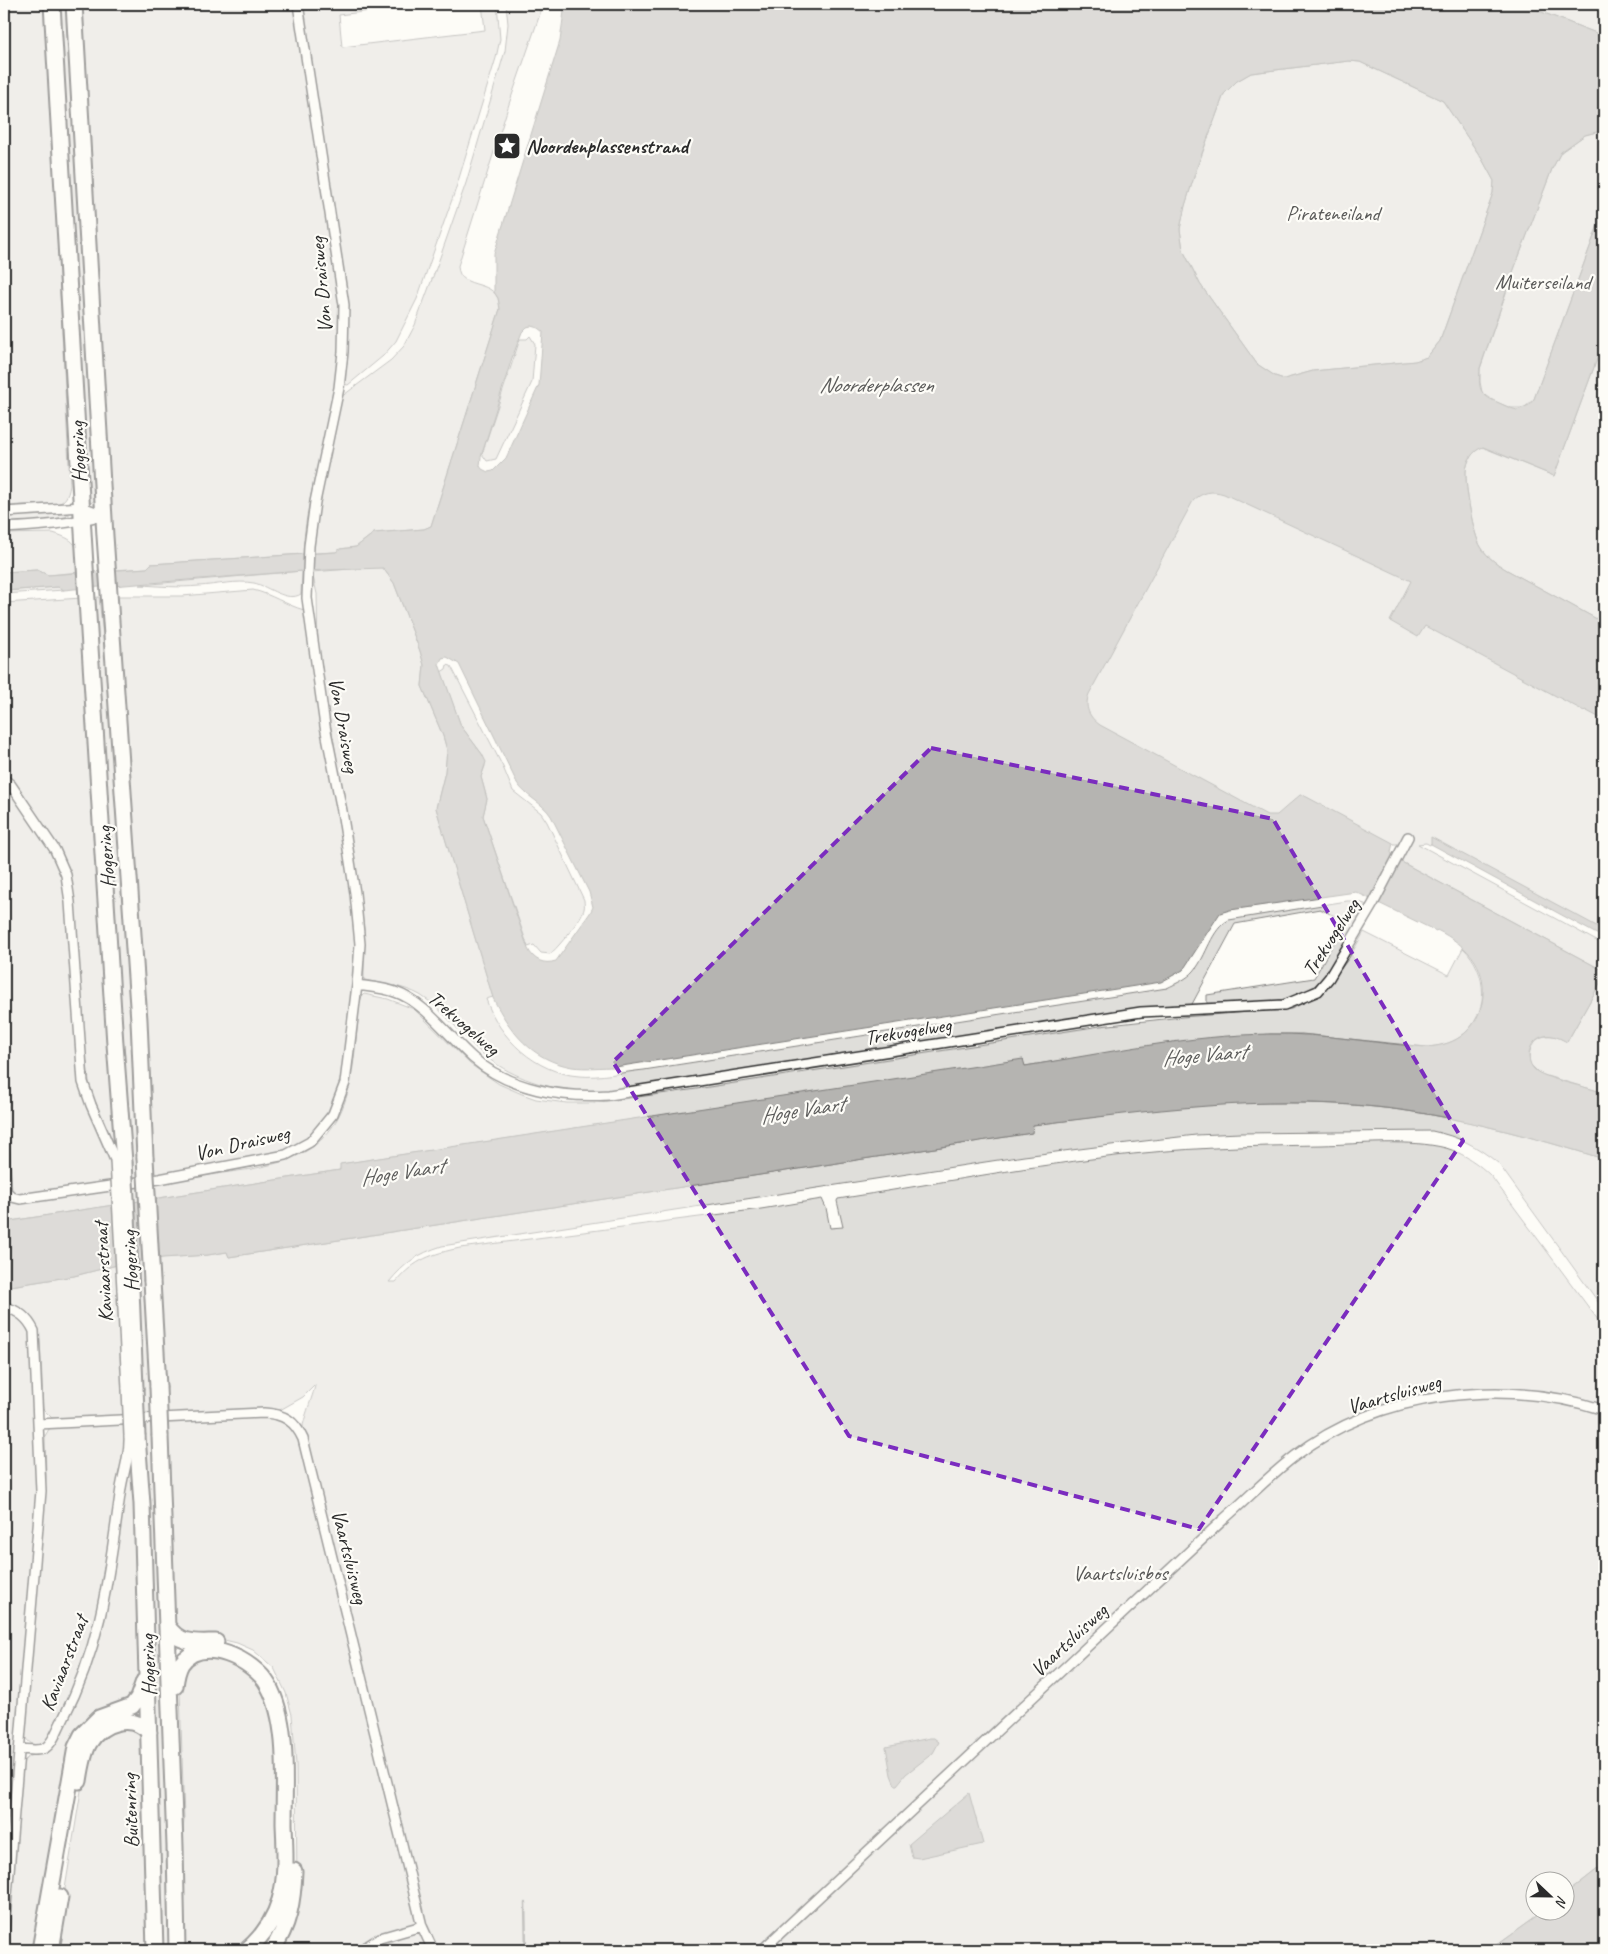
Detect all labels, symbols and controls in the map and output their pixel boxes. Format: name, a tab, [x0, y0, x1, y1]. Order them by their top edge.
place icon: Noordenplassenstrand	[492, 131, 522, 161]
place label: Noordenplassenstrand	[526, 133, 692, 159]
park label: Pirateneiland	[1286, 200, 1383, 226]
street label: Von Draisweg	[304, 235, 338, 334]
park label: Muiterseiland	[1495, 269, 1594, 295]
water label: Noorderplassen	[819, 371, 935, 399]
street label: Hogering	[63, 419, 93, 484]
street label: Von Draisweg	[323, 675, 365, 776]
street label: Hogering	[91, 824, 121, 889]
street label: Trekvogelweg	[1296, 892, 1367, 981]
street label: Trekvogelweg	[423, 985, 507, 1062]
street label: Trekvogelweg	[863, 1011, 955, 1051]
water label: Hoge Vaart	[1161, 1037, 1253, 1073]
water label: Hoge Vaart	[758, 1089, 851, 1130]
street label: Von Draisweg	[192, 1119, 293, 1166]
water label: Hoge Vaart	[358, 1151, 451, 1192]
street label: Kaviaarstraat	[87, 1218, 119, 1323]
street label: Hogering	[115, 1228, 145, 1293]
street label: Vaartsluisweg	[1344, 1368, 1445, 1420]
street label: Vaartsluisweg	[326, 1507, 375, 1608]
park label: Vaartsluisbos	[1073, 1560, 1169, 1586]
street label: Vaartsluisweg	[1025, 1597, 1114, 1682]
street label: Kaviaarstraat	[34, 1609, 95, 1714]
street label: Hogering	[134, 1632, 162, 1696]
street label: Buitenring	[116, 1772, 144, 1849]
north arrow	[1526, 1872, 1576, 1922]
text: N	[1551, 1893, 1571, 1910]

